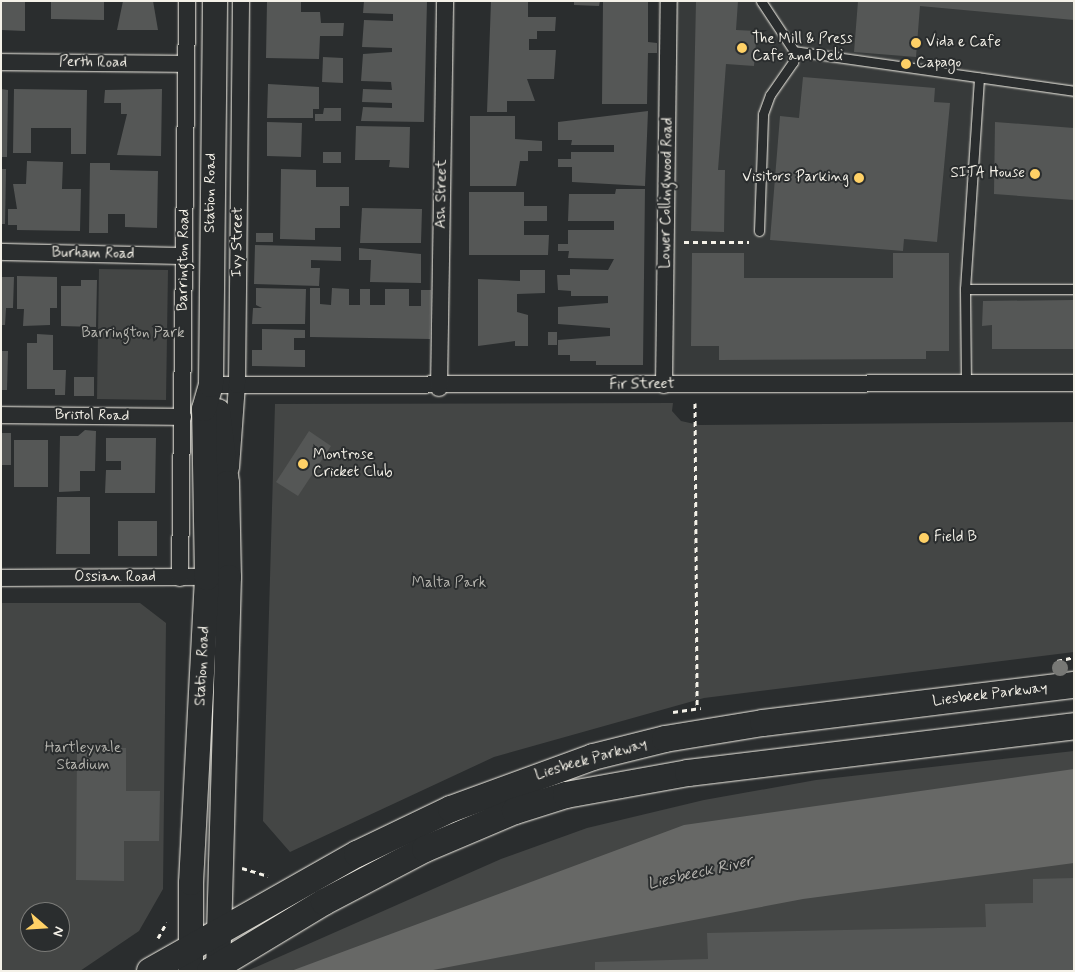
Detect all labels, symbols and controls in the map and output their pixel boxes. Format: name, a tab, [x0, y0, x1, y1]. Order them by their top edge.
place label: The Mill & Press Cafe and Deli	[752, 30, 853, 65]
place label: Vida e Cafe	[926, 34, 1001, 52]
marker: Vida e Cafe	[910, 37, 922, 49]
marker: The Mill & Press Cafe and Deli	[736, 42, 748, 54]
street label: Perth Road	[59, 53, 127, 73]
place label: Capago	[916, 55, 961, 73]
marker: Capago	[900, 58, 912, 70]
street label: Lower Collingwood Road	[657, 117, 677, 269]
street label: Station Road	[201, 154, 221, 232]
street label: Ash Street	[432, 159, 452, 229]
place label: SITA House	[951, 165, 1025, 183]
marker: SITA House	[1029, 168, 1041, 180]
place label: Visitors Parking	[749, 169, 849, 187]
marker: Visitors Parking	[853, 172, 865, 184]
street label: Ivy Street	[228, 207, 248, 277]
street label: Barrington Road	[174, 209, 194, 311]
street label: Burham Road	[51, 244, 135, 264]
park label: Barrington Park	[82, 325, 184, 343]
street label: Fir Street	[610, 375, 674, 395]
street label: Bristol Road	[55, 406, 129, 426]
place label: Montrose Cricket Club	[313, 446, 393, 481]
marker: Montrose Cricket Club	[297, 458, 309, 470]
place label: Field B	[934, 529, 977, 547]
marker: Field B	[918, 532, 930, 544]
street label: Ossian Road	[74, 569, 156, 587]
park label: Malta Park	[413, 575, 485, 593]
street label: Station Road	[192, 626, 214, 706]
street label: Liesbeek Parkway	[932, 679, 1048, 711]
street label: Liesbeek Parkway	[533, 736, 649, 784]
park label: Hartleyvale Stadium	[45, 739, 121, 774]
water label: Liesbeeck River	[646, 852, 754, 894]
north arrow	[20, 902, 70, 952]
text: N	[48, 924, 68, 939]

